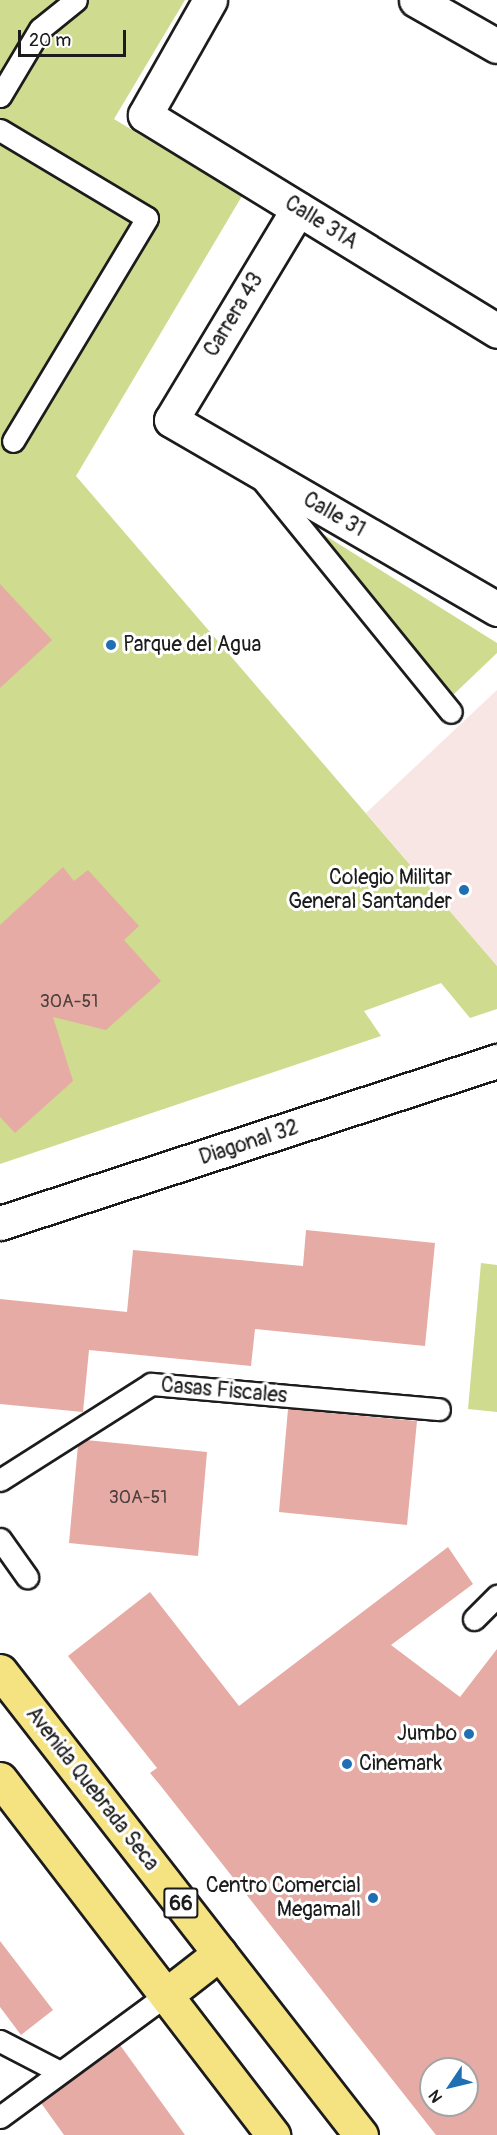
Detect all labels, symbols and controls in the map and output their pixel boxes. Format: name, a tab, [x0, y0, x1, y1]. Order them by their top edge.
scale bar	[21, 18, 129, 56]
text: 20 m	[29, 29, 71, 52]
street label: Calle 31A	[280, 191, 362, 255]
street label: Carrera 43	[199, 268, 269, 362]
street label: Calle 31	[298, 487, 370, 543]
place label: Parque del Agua	[123, 632, 261, 658]
marker: Parque del Agua	[104, 638, 118, 652]
place label: Colegio Militar General Santander	[288, 865, 452, 915]
marker: Colegio Militar General Santander	[457, 883, 471, 897]
house number: 30A-51	[40, 991, 98, 1013]
street label: Diagonal 32	[196, 1115, 302, 1171]
street label: Casas Fiscales	[160, 1373, 288, 1409]
house number: 30A-51	[109, 1487, 167, 1509]
street label: Avenida Quebrada Seca	[20, 1702, 164, 1876]
place label: Jumbo	[397, 1721, 457, 1747]
marker: Jumbo	[462, 1727, 476, 1741]
place label: Cinemark	[359, 1751, 442, 1777]
marker: Cinemark	[340, 1757, 354, 1771]
place label: Centro Comercial Megamall	[206, 1873, 361, 1923]
road number: 66	[163, 1886, 199, 1920]
marker: Centro Comercial Megamall	[366, 1891, 380, 1905]
north arrow	[419, 2057, 479, 2117]
text: N	[425, 2086, 447, 2106]

